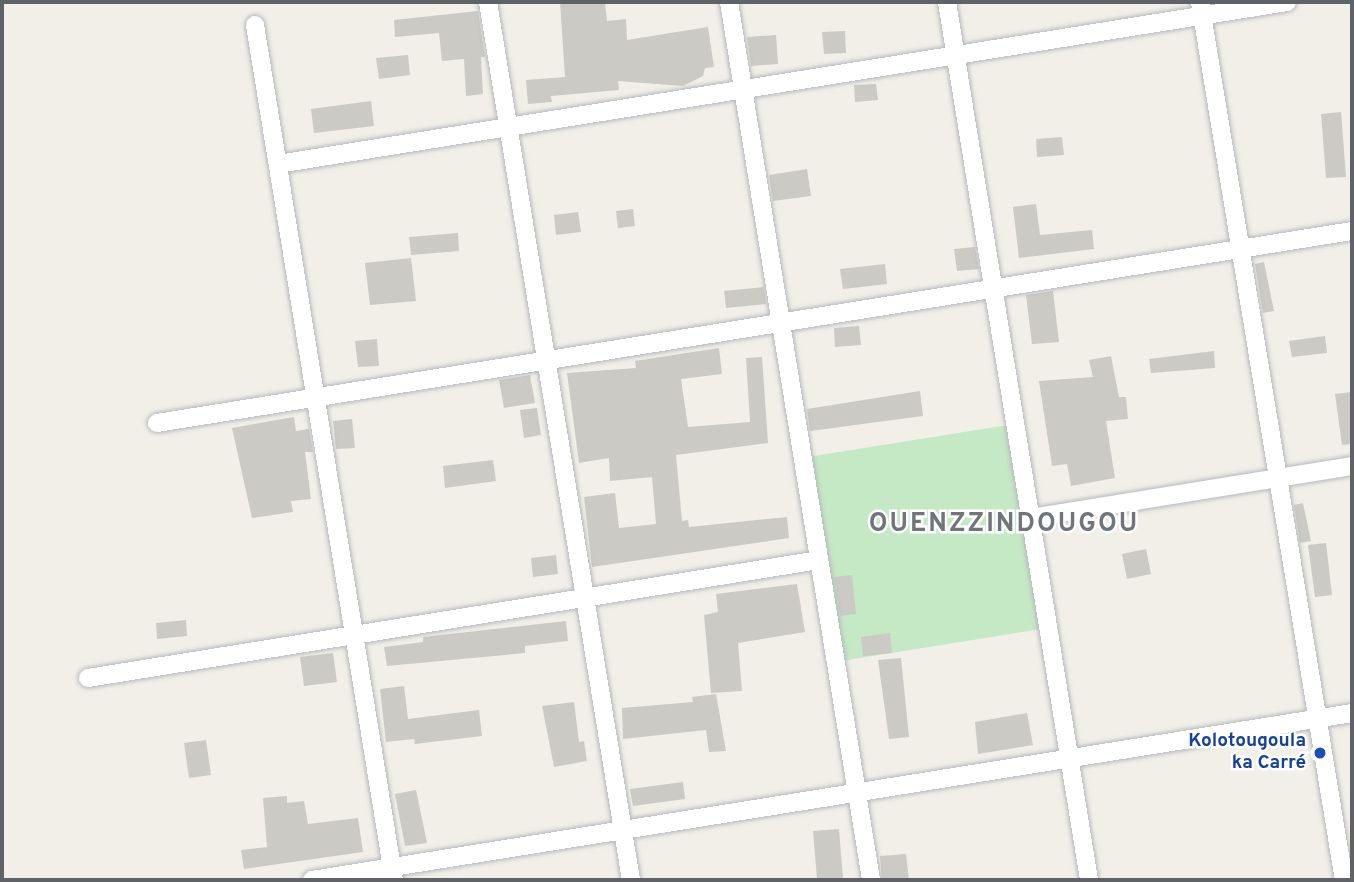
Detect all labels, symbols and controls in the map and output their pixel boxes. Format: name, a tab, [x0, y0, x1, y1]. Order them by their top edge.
district label: OUENZZINDOUGOU	[871, 509, 1137, 541]
place label: Kolotougoula ka Carré	[1188, 731, 1306, 775]
marker: Kolotougoula ka Carré	[1312, 745, 1328, 761]

